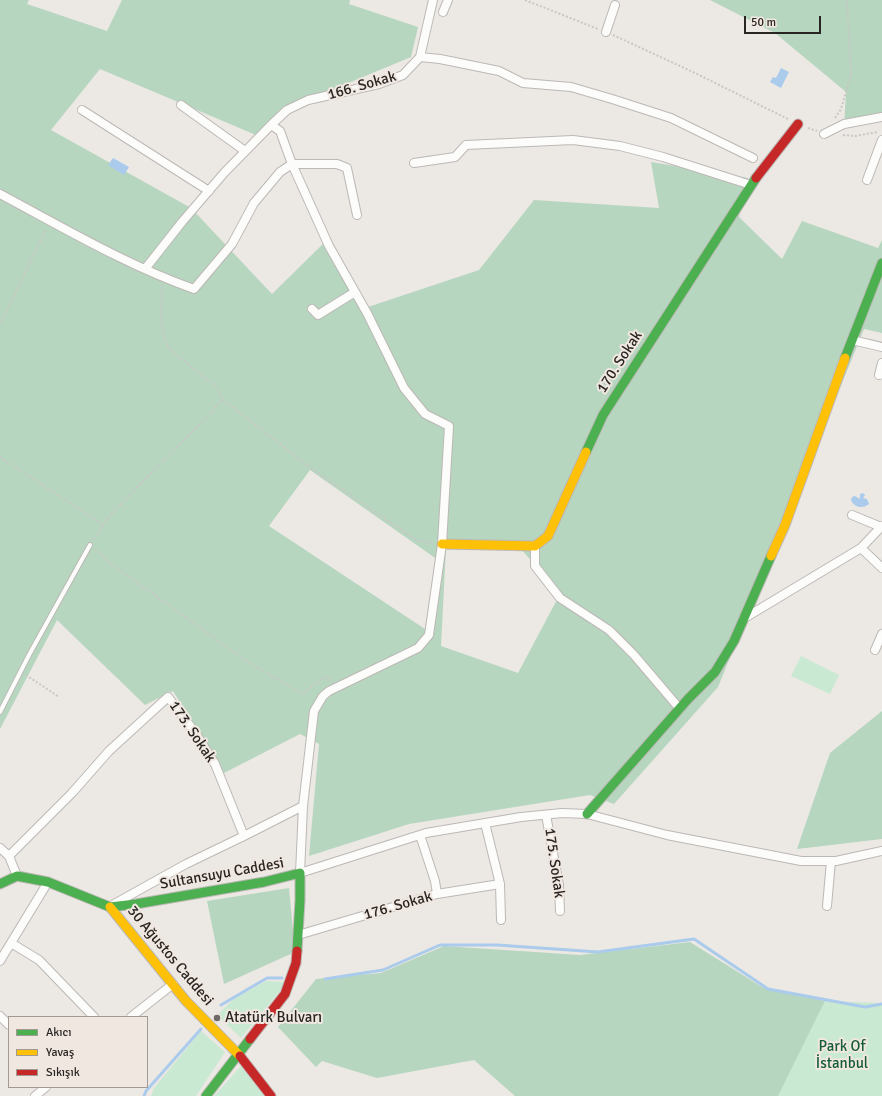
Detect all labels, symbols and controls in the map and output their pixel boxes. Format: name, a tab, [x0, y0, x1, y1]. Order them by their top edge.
scale bar	[746, 8, 823, 34]
text: 50 m	[751, 15, 776, 30]
street label: 166. Sokak	[326, 68, 398, 104]
street label: 170. Sokak	[593, 328, 647, 396]
street label: 173. Sokak	[165, 698, 219, 766]
street label: 175. Sokak	[540, 827, 568, 899]
street label: Sultansuyu Caddesi	[159, 854, 285, 894]
street label: 176. Sokak	[362, 888, 434, 924]
street label: 30 Ağustos Caddesi	[123, 902, 217, 1010]
place label: Atatürk Bulvarı	[225, 1009, 322, 1027]
marker: Atatürk Bulvarı	[212, 1013, 222, 1023]
legend	[8, 1016, 148, 1088]
text: Akıcı	[46, 1025, 72, 1040]
park label: Park Of İstanbul	[816, 1038, 868, 1073]
text: Yavaş	[46, 1045, 74, 1060]
text: Sıkışık	[46, 1065, 80, 1080]

